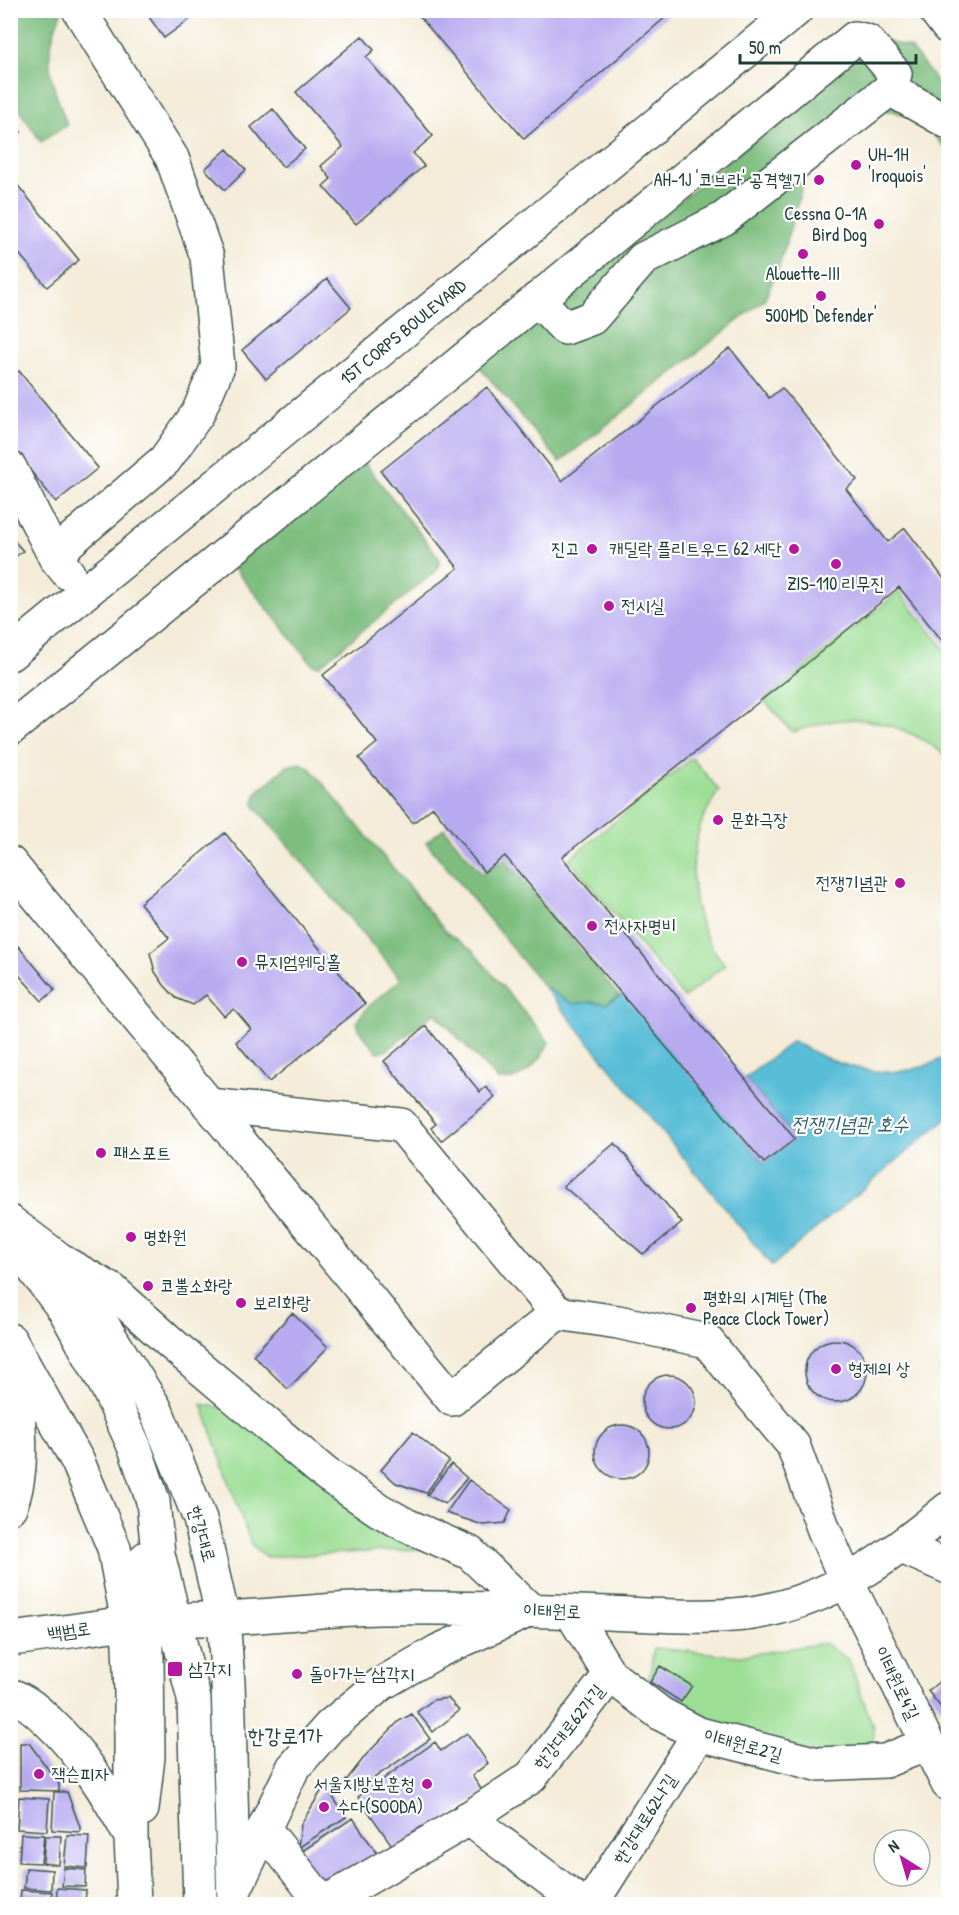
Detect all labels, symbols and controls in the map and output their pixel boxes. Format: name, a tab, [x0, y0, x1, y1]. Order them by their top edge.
scale bar	[740, 27, 916, 65]
text: 50 m	[749, 35, 781, 60]
place label: UH-1H 'Iroquois'	[868, 142, 926, 188]
marker: UH-1H 'Iroquois'	[849, 158, 863, 172]
place label: AH-1J '코브라' 공격헬기	[654, 167, 807, 192]
marker: AH-1J '코브라' 공격헬기	[812, 173, 826, 187]
place label: Cessna O-1A Bird Dog	[784, 201, 867, 247]
marker: Cessna O-1A Bird Dog	[872, 217, 886, 231]
marker: Alouette-III	[796, 247, 810, 261]
place label: Alouette-III	[766, 261, 840, 286]
street label: 1ST CORPS BOULEVARD	[334, 273, 471, 390]
marker: 500MD 'Defender'	[814, 289, 828, 303]
place label: 500MD 'Defender'	[765, 303, 877, 328]
place label: 진고	[551, 536, 580, 561]
place label: 캐딜락 플리트우드 62 세단	[609, 536, 783, 561]
marker: 진고	[585, 542, 599, 556]
marker: 캐딜락 플리트우드 62 세단	[787, 542, 801, 556]
marker: ZIS-110 리무진	[829, 557, 843, 571]
place label: ZIS-110 리무진	[787, 571, 885, 596]
place label: 전시실	[621, 593, 665, 618]
marker: 전시실	[602, 599, 616, 613]
place label: 문화극장	[730, 807, 788, 832]
marker: 문화극장	[711, 813, 725, 827]
place label: 전쟁기념관	[816, 870, 888, 895]
marker: 전쟁기념관	[893, 876, 907, 890]
place label: 전사자명비	[604, 913, 676, 938]
marker: 전사자명비	[585, 919, 599, 933]
place label: 뮤지엄웨딩홀	[254, 949, 341, 974]
marker: 뮤지엄웨딩홀	[235, 955, 249, 969]
water label: 전쟁기념관 호수	[791, 1110, 910, 1137]
place label: 패스포트	[113, 1140, 171, 1165]
marker: 패스포트	[94, 1146, 108, 1160]
place label: 명화원	[143, 1224, 186, 1249]
marker: 명화원	[124, 1230, 138, 1244]
place label: 코뿔소화랑	[160, 1273, 233, 1298]
marker: 코뿔소화랑	[141, 1279, 155, 1293]
place label: 평화의 시계탑 (The Peace Clock Tower)	[703, 1285, 829, 1331]
place label: 보리화랑	[253, 1290, 311, 1315]
marker: 보리화랑	[234, 1296, 248, 1310]
marker: 평화의 시계탑 (The Peace Clock Tower)	[684, 1301, 698, 1315]
place label: 형제의 상	[848, 1356, 911, 1381]
marker: 형제의 상	[829, 1362, 843, 1376]
street label: 한강대로	[182, 1503, 222, 1565]
street label: 이태원로	[523, 1597, 581, 1624]
street label: 백범로	[46, 1615, 92, 1646]
street label: 이태원로4길	[869, 1642, 926, 1724]
place label: 삼각지	[188, 1656, 231, 1681]
marker: 삼각지	[166, 1660, 184, 1678]
place label: 돌아가는 삼각지	[309, 1661, 415, 1686]
marker: 돌아가는 삼각지	[290, 1667, 304, 1681]
street label: 한강대로62가길	[527, 1678, 610, 1775]
district label: 한강로1가	[247, 1721, 323, 1750]
street label: 이태원로2길	[701, 1722, 786, 1767]
place label: 잭슨피자	[51, 1761, 109, 1786]
marker: 잭슨피자	[32, 1767, 46, 1781]
street label: 한강대로62나길	[607, 1768, 683, 1869]
place label: 서울지방보훈청	[314, 1771, 415, 1796]
marker: 서울지방보훈청	[420, 1777, 434, 1791]
place label: 수다(SOODA)	[336, 1794, 423, 1819]
marker: 수다(SOODA)	[317, 1800, 331, 1814]
north arrow	[872, 1828, 932, 1888]
text: N	[883, 1834, 903, 1857]

